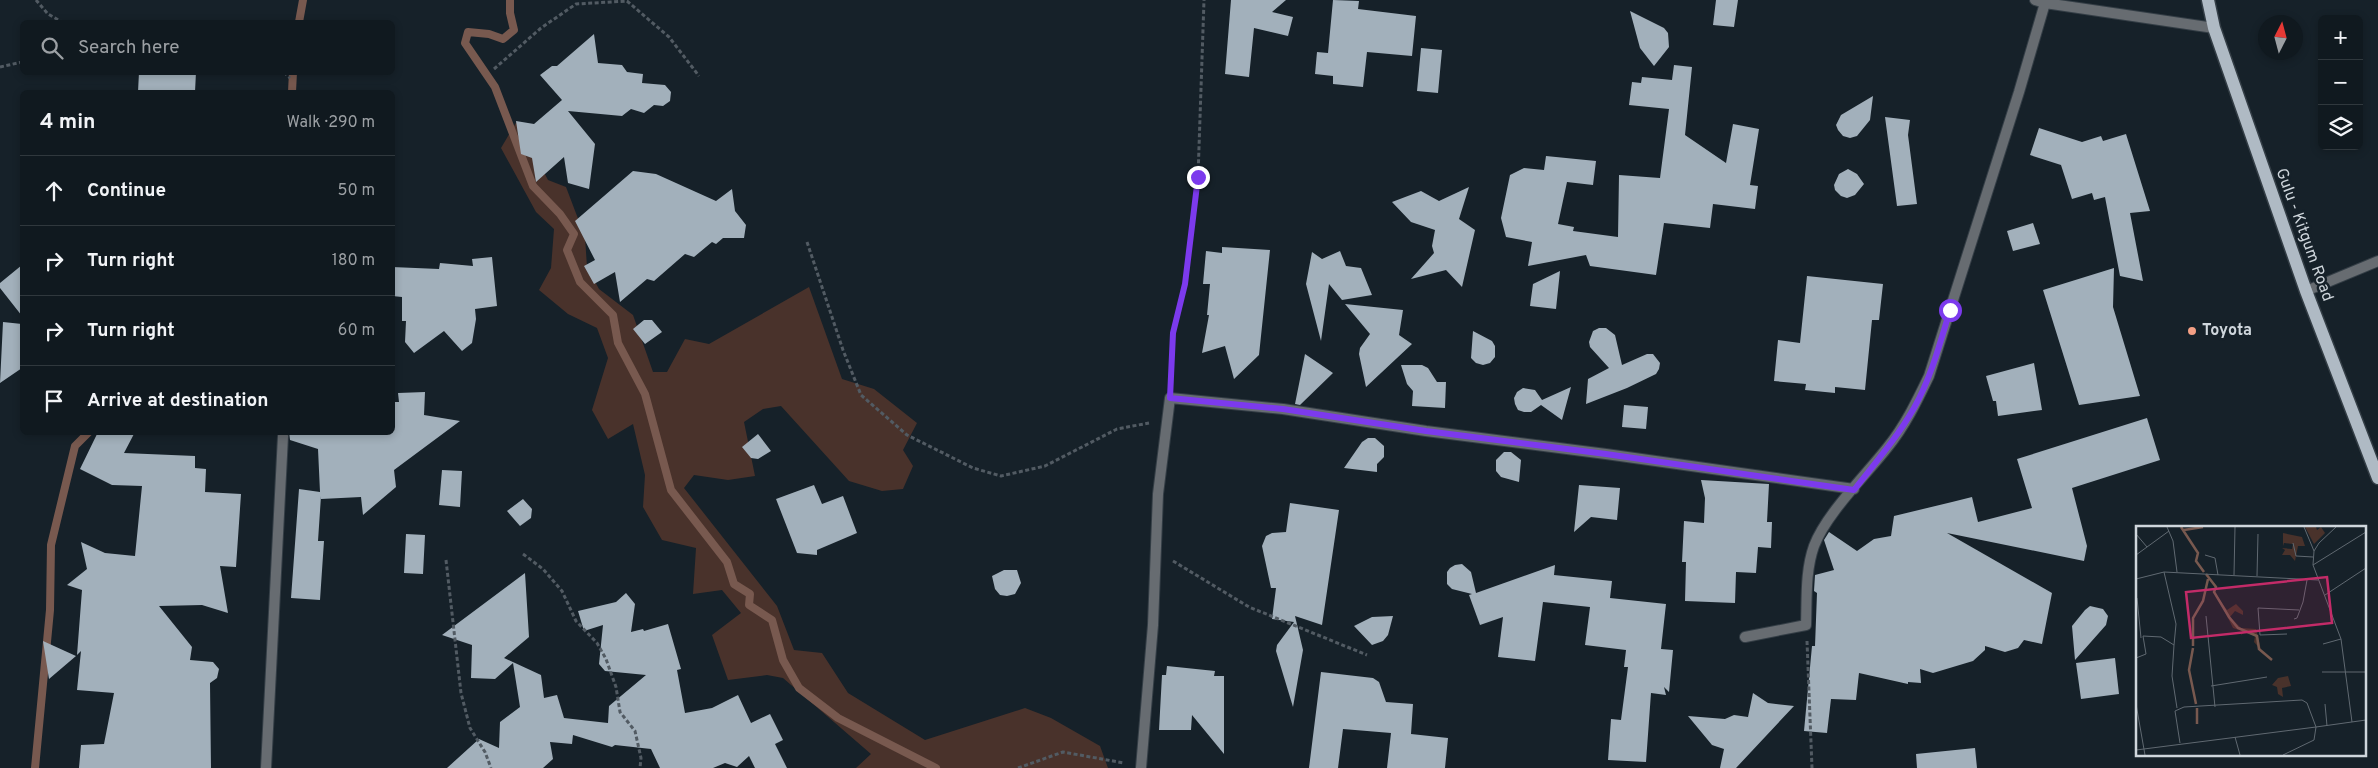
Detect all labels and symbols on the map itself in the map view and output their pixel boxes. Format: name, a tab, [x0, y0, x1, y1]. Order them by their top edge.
north arrow	[2258, 15, 2303, 60]
route end	[1187, 166, 1210, 189]
street label: Gulu - Kitgum Road	[2271, 166, 2337, 304]
route start	[1939, 299, 1962, 322]
place label: Toyota	[2202, 321, 2252, 341]
marker: Toyota	[2186, 325, 2198, 337]
inset map	[2136, 526, 2366, 756]

